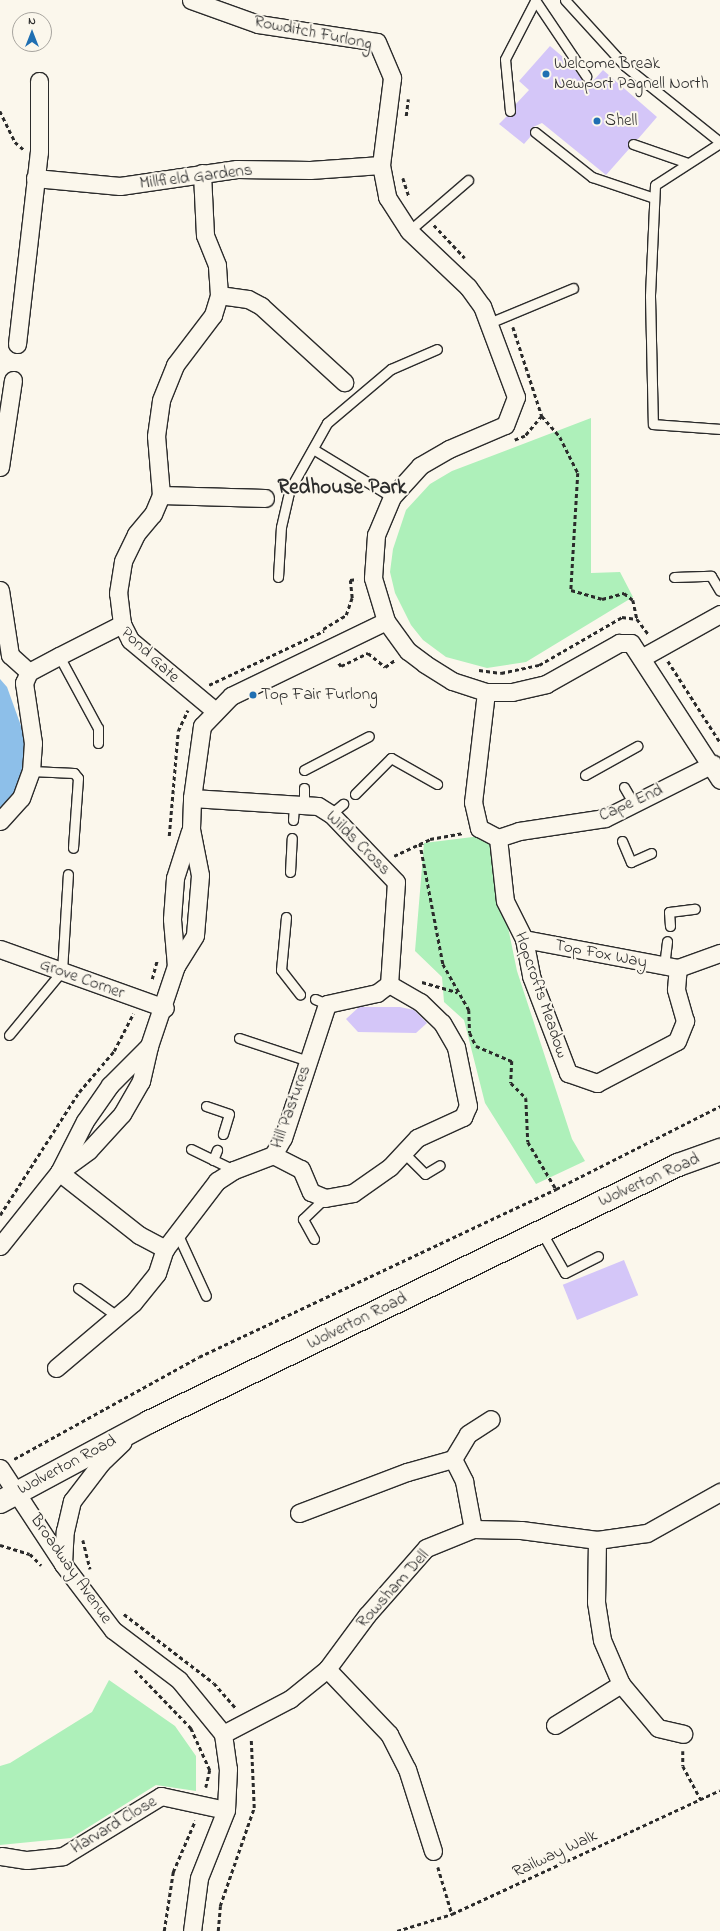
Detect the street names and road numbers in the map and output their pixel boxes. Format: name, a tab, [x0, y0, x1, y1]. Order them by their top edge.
street label: Rowditch Furlong	[252, 12, 374, 54]
street label: Millfield Gardens	[138, 160, 254, 194]
street label: Pond Gate	[116, 623, 184, 687]
street label: Cape End	[596, 780, 666, 826]
street label: Wilds Cross	[321, 806, 395, 880]
street label: Hopcrofts Meadow	[510, 929, 572, 1061]
street label: Top Fox Way	[553, 935, 649, 973]
street label: Grove Corner	[37, 954, 127, 1004]
street label: Hill Pastures	[267, 1063, 315, 1151]
street label: Wolverton Road	[595, 1149, 703, 1211]
street label: Wolverton Road	[304, 1288, 410, 1354]
street label: Wolverton Road	[14, 1431, 120, 1499]
street label: Broadway Avenue	[26, 1510, 116, 1628]
street label: Rowsham Dell	[352, 1546, 434, 1632]
street label: Harvard Close	[67, 1791, 161, 1859]
street label: Railway Walk	[509, 1825, 601, 1883]

